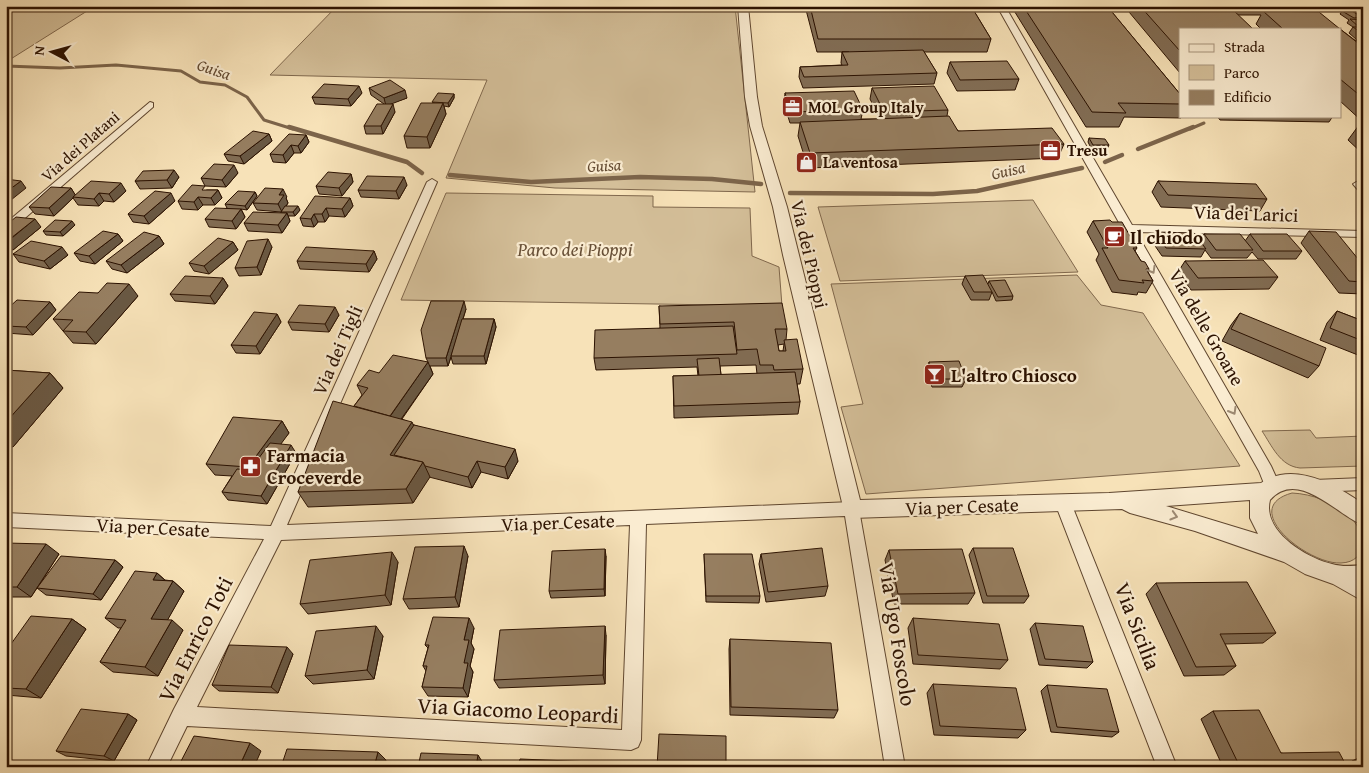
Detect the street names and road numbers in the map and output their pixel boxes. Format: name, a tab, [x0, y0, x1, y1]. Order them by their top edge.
street label: Via dei Platani	[35, 105, 125, 187]
street label: Via dei Pioppi	[784, 197, 836, 311]
street label: Via dei Larici	[1193, 197, 1299, 229]
street label: Via delle Groane	[1162, 263, 1252, 391]
street label: Via dei Tigli	[305, 301, 369, 399]
street label: Via per Cesate	[905, 490, 1019, 522]
street label: Via per Cesate	[501, 506, 615, 538]
street label: Via per Cesate	[96, 510, 210, 544]
street label: Via Ugo Foscolo	[871, 560, 925, 708]
street label: Via Enrico Toti	[150, 571, 240, 707]
street label: Via Sicilia	[1107, 578, 1170, 675]
street label: Via Giacomo Leopardi	[416, 689, 620, 731]

